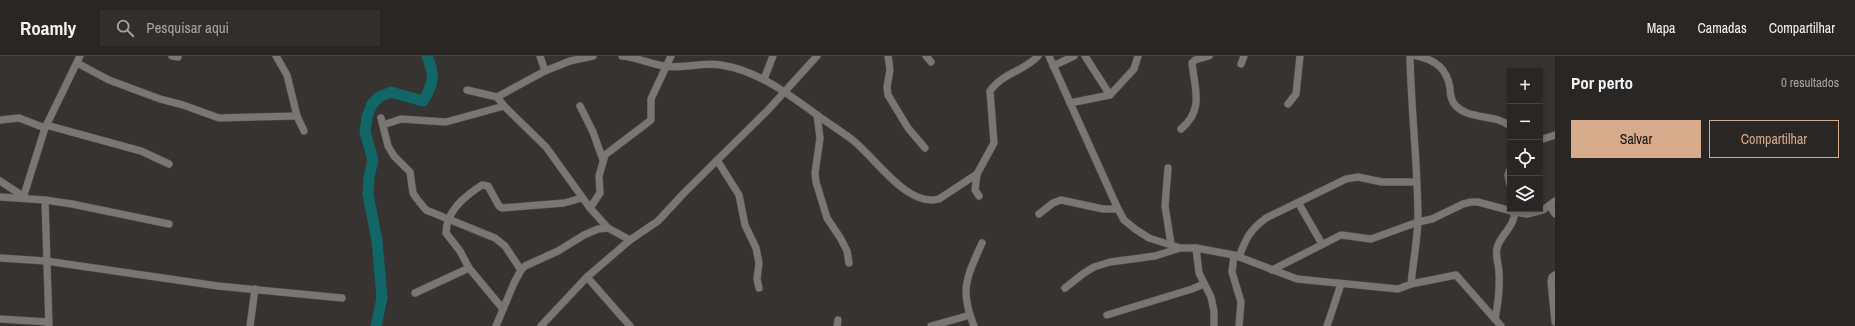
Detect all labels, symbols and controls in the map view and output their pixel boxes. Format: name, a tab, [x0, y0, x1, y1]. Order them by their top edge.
search box	[100, 10, 380, 46]
text: Roamly	[20, 15, 76, 41]
icon: search	[114, 17, 136, 39]
text: Pesquisar aqui	[146, 17, 229, 38]
text: Mapa	[1647, 19, 1676, 37]
text: Camadas	[1698, 19, 1747, 37]
text: Compartilhar	[1769, 19, 1835, 37]
map controls	[1507, 68, 1543, 212]
button: +	[1507, 68, 1543, 104]
text: Por perto	[1571, 71, 1633, 94]
text: 0 resultados	[1781, 74, 1839, 91]
button: −	[1507, 104, 1543, 140]
button: Salvar	[1571, 120, 1701, 158]
button: Compartilhar	[1709, 120, 1839, 158]
button: locate	[1507, 140, 1543, 176]
button: layers	[1507, 176, 1543, 212]

